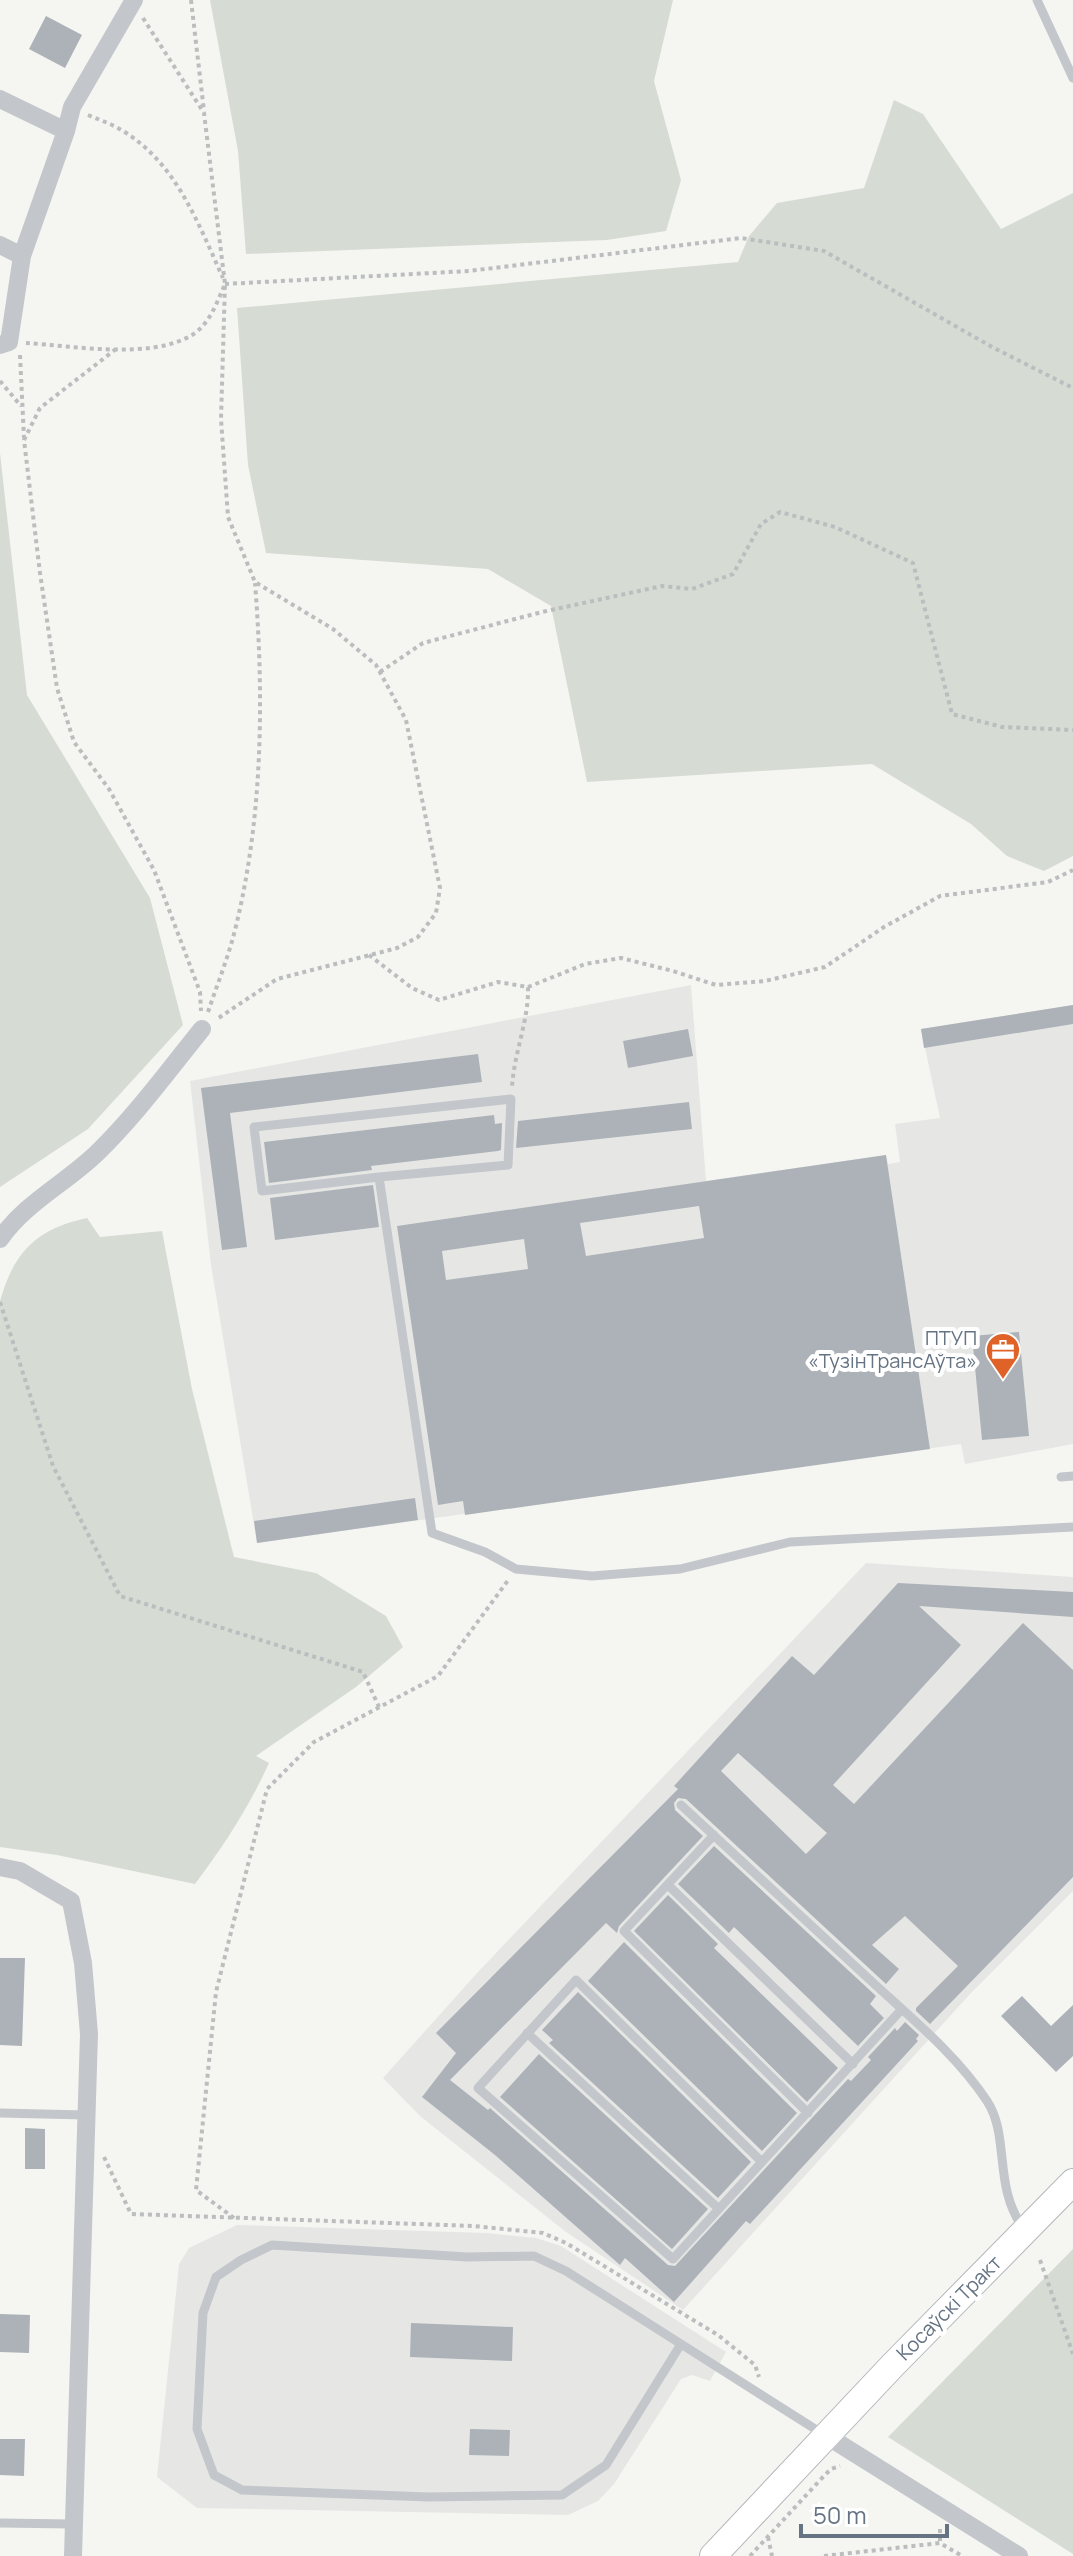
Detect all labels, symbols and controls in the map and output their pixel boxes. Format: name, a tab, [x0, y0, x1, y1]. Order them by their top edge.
place label: ПТУП «ТузінТрансАўта»	[808, 1324, 977, 1374]
office icon: ПТУП «ТузінТрансАўта»	[984, 1331, 1022, 1381]
street label: Косаўскі Тракт	[890, 2249, 1007, 2366]
scale bar	[801, 2488, 947, 2538]
text: 50 m	[813, 2498, 867, 2531]

